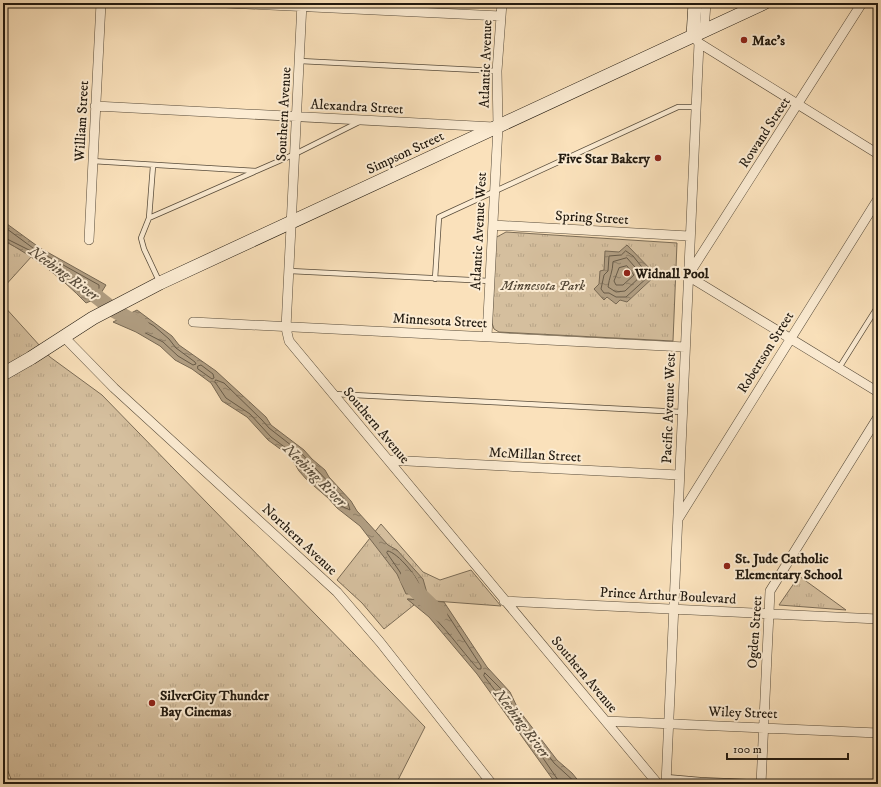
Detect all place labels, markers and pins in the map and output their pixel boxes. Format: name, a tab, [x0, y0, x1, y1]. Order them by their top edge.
place label: Mac's	[752, 32, 785, 50]
marker: Mac's	[739, 35, 749, 45]
place label: Five Star Bakery	[558, 150, 650, 168]
marker: Five Star Bakery	[653, 153, 663, 163]
place label: Widnall Pool	[634, 265, 710, 283]
marker: Widnall Pool	[622, 268, 632, 278]
place label: St. Jude Catholic Elementary School	[735, 550, 843, 584]
marker: St. Jude Catholic Elementary School	[722, 561, 732, 571]
place label: SilverCity Thunder Bay Cinemas	[160, 687, 270, 721]
marker: SilverCity Thunder Bay Cinemas	[147, 698, 157, 708]

